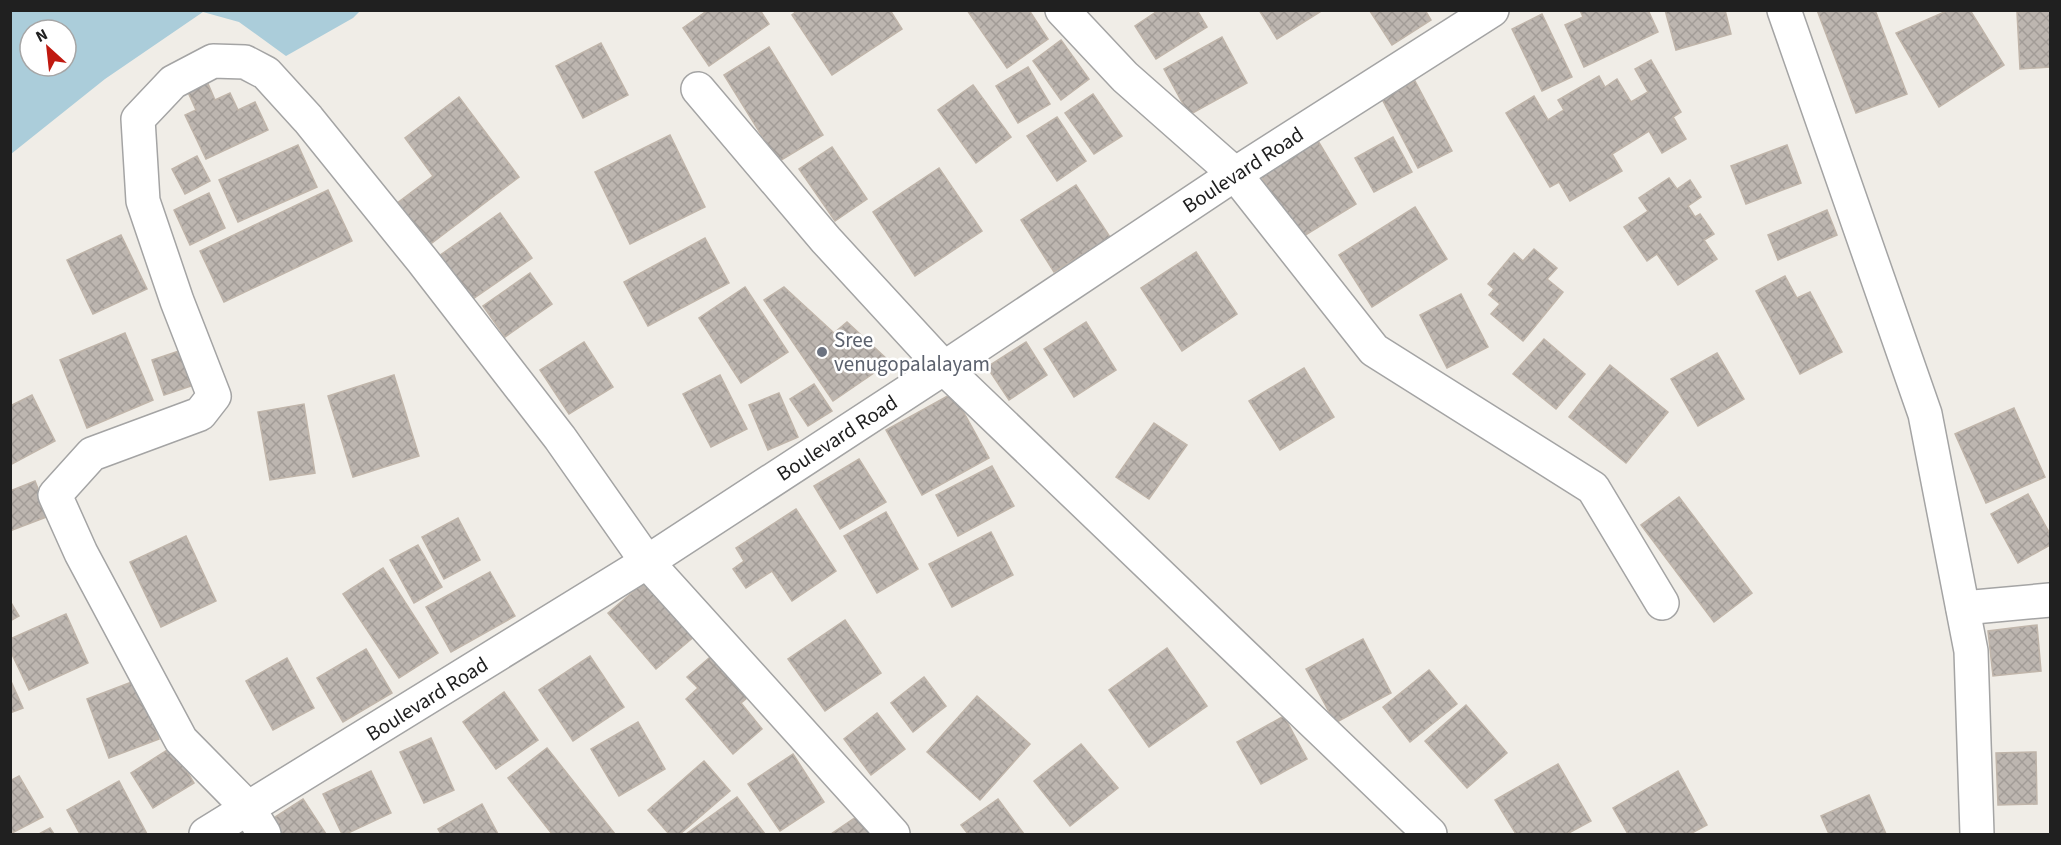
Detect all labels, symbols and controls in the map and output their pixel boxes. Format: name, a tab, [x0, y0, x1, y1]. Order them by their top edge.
north arrow	[18, 18, 78, 78]
text: N	[32, 23, 51, 48]
street label: Boulevard Road	[1177, 120, 1309, 220]
place label: Sree venugopalalayam	[834, 325, 990, 379]
marker: Sree venugopalalayam	[815, 345, 829, 359]
street label: Boulevard Road	[771, 388, 903, 488]
street label: Boulevard Road	[360, 649, 494, 749]

